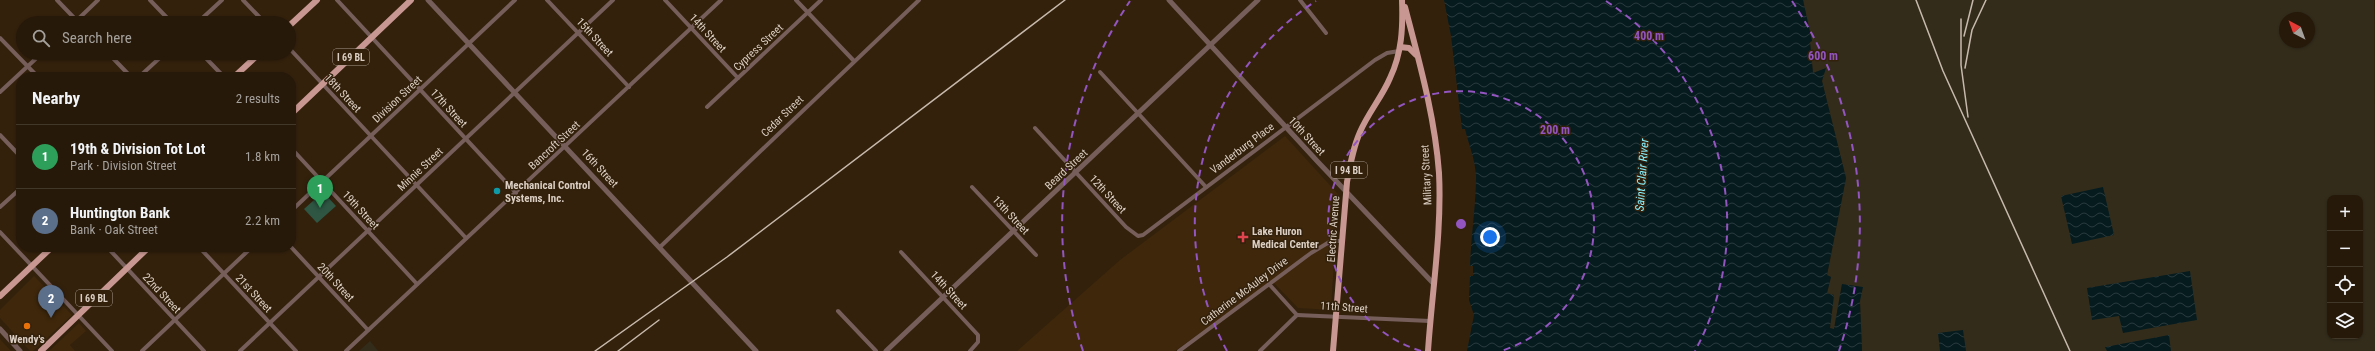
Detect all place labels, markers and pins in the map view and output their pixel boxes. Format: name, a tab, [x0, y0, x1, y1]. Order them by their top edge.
pin: 1	[307, 175, 333, 208]
place label: Mechanical Control Systems, Inc.	[505, 179, 590, 205]
marker: Mechanical Control Systems, Inc.	[492, 186, 502, 196]
centre of rings	[1454, 217, 1468, 231]
place label: Lake Huron Medical Center	[1252, 225, 1319, 251]
marker: Lake Huron Medical Center	[1237, 231, 1249, 243]
pin: 2	[38, 285, 64, 318]
marker: Wendy's	[22, 321, 32, 331]
place label: Wendy's	[9, 333, 45, 346]

